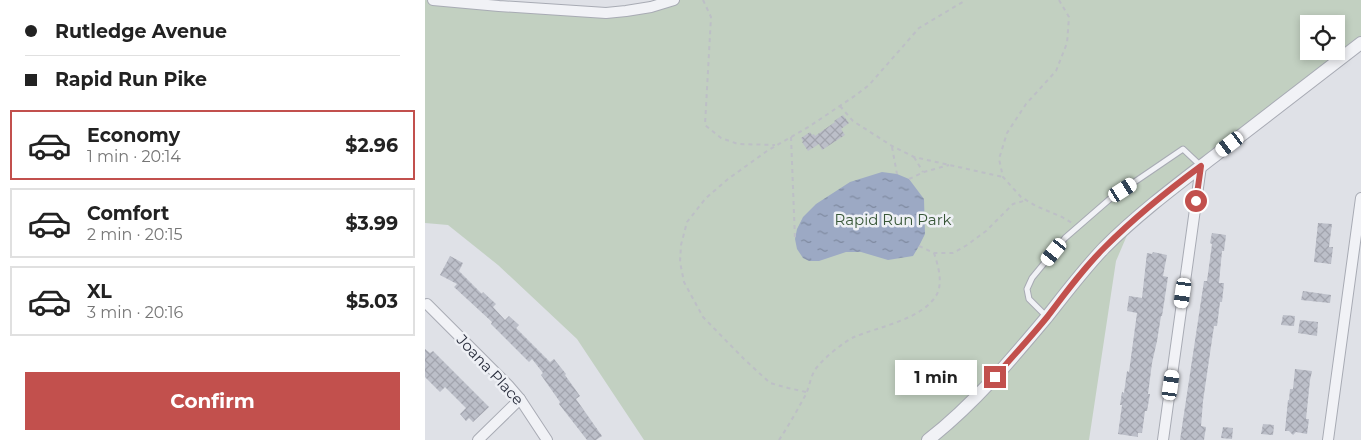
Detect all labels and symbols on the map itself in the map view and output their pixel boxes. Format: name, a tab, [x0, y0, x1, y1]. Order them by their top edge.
car	[1213, 129, 1246, 159]
car	[1106, 176, 1139, 204]
route start	[1185, 190, 1207, 212]
park label: Rapid Run Park	[834, 210, 952, 229]
car	[1038, 236, 1069, 268]
car	[1173, 277, 1192, 309]
street label: Joana Place	[452, 330, 528, 409]
callout: 1 min	[895, 360, 977, 394]
route end	[984, 366, 1006, 388]
car	[1161, 369, 1180, 401]

